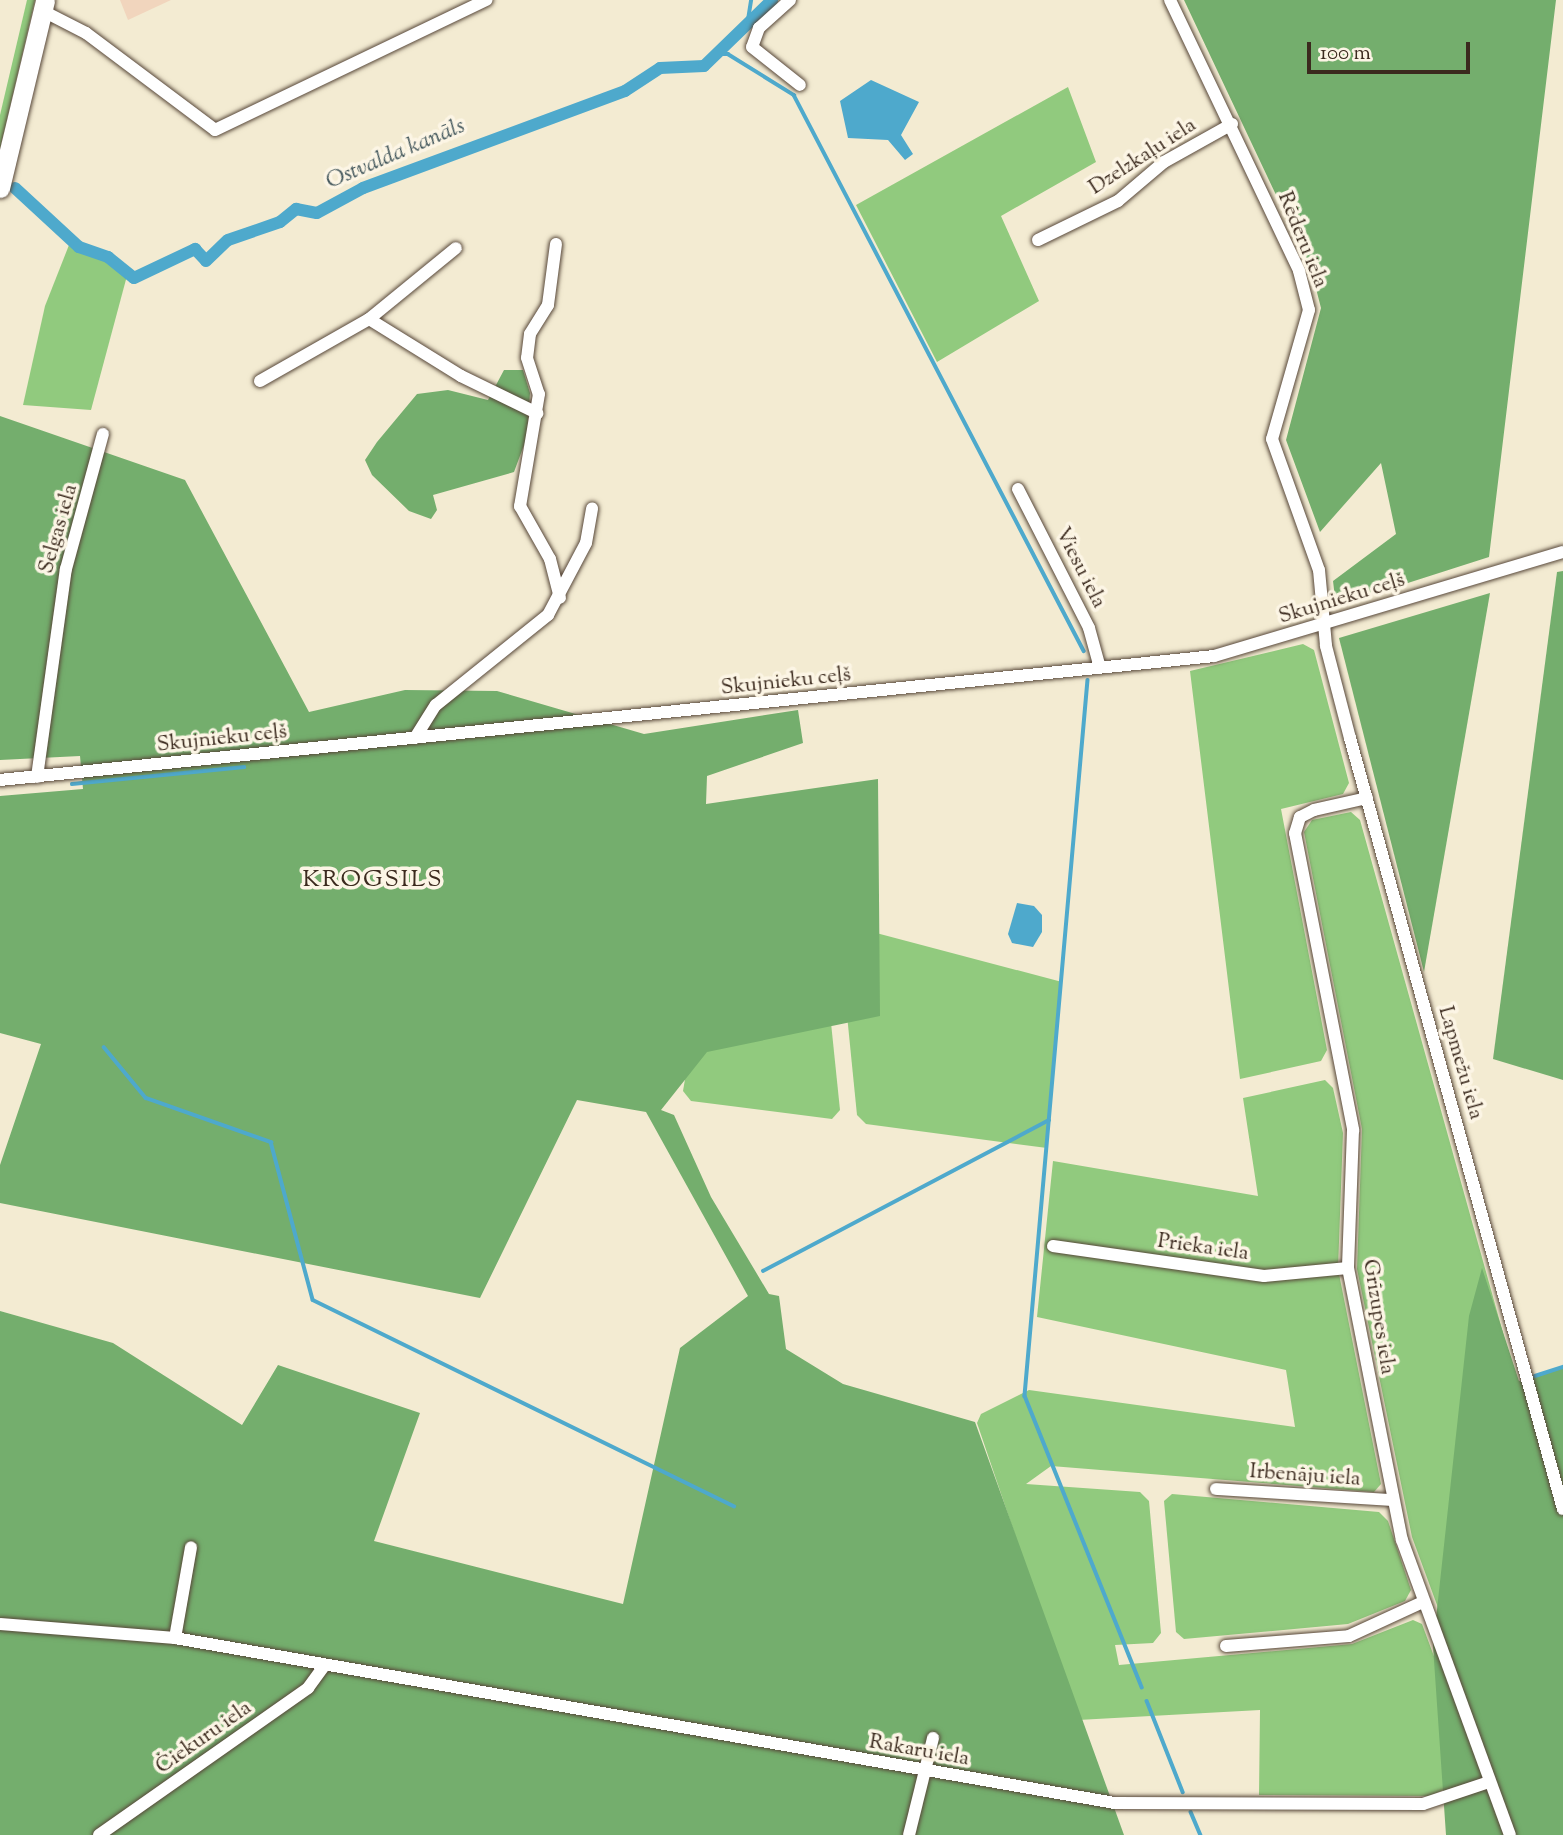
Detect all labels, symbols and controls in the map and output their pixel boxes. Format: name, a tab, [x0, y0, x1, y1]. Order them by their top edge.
scale bar	[1311, 28, 1474, 72]
text: 100 m	[1320, 39, 1371, 69]
water label: Ostvalda kanāls	[322, 113, 470, 197]
street label: Dzelzkaļu iela	[1085, 113, 1201, 201]
street label: Rēderu iela	[1271, 188, 1333, 292]
street label: Selgas iela	[34, 482, 84, 576]
street label: Viesu iela	[1049, 523, 1111, 613]
street label: Skujnieku ceļš	[1276, 568, 1408, 630]
street label: Skujnieku ceļš	[720, 663, 852, 701]
street label: Skujnieku ceļš	[156, 720, 288, 758]
district label: KROGSILS	[304, 867, 442, 895]
street label: Lapmežu iela	[1432, 1004, 1488, 1122]
street label: Prieka iela	[1156, 1229, 1250, 1267]
street label: Grīzupes iela	[1356, 1258, 1400, 1376]
street label: Irbenāju iela	[1249, 1460, 1361, 1492]
street label: Čiekuru iela	[151, 1696, 257, 1780]
street label: Rakaru iela	[867, 1730, 971, 1772]

